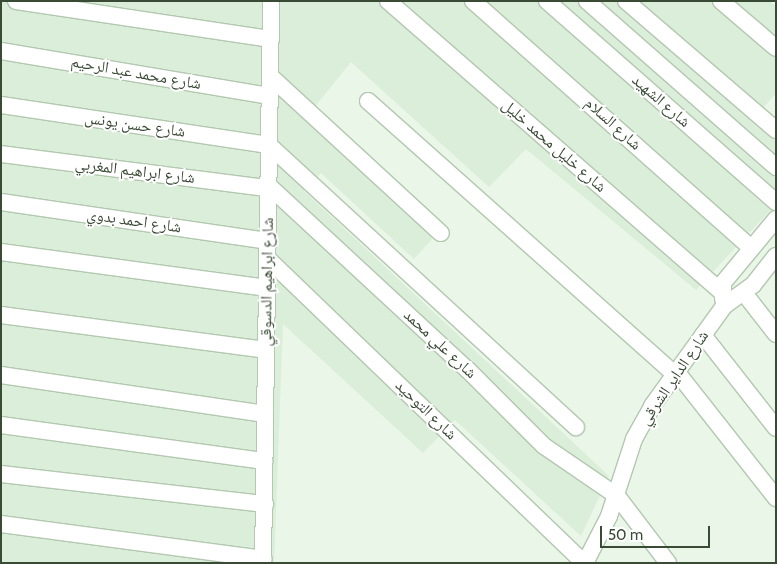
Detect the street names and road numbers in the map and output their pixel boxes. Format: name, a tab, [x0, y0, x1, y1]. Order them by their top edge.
street label: شارع محمد عبد الرحيم	[69, 52, 203, 94]
street label: شارع الشهيد	[628, 70, 694, 132]
street label: شارع السلام	[581, 94, 645, 154]
street label: شارع خليل محمد خليل	[498, 95, 610, 197]
street label: شارع حسن يونس	[83, 108, 187, 142]
street label: شارع ابراهيم المغربي	[74, 154, 196, 188]
street label: شارع احمد بدوي	[86, 205, 182, 237]
street label: شارع ابراهيم الدسوقي	[256, 217, 278, 347]
street label: شارع علي محمد	[400, 305, 480, 383]
street label: شارع الداير الشرقي	[635, 327, 713, 429]
street label: شارع التوحيد	[391, 376, 461, 444]

